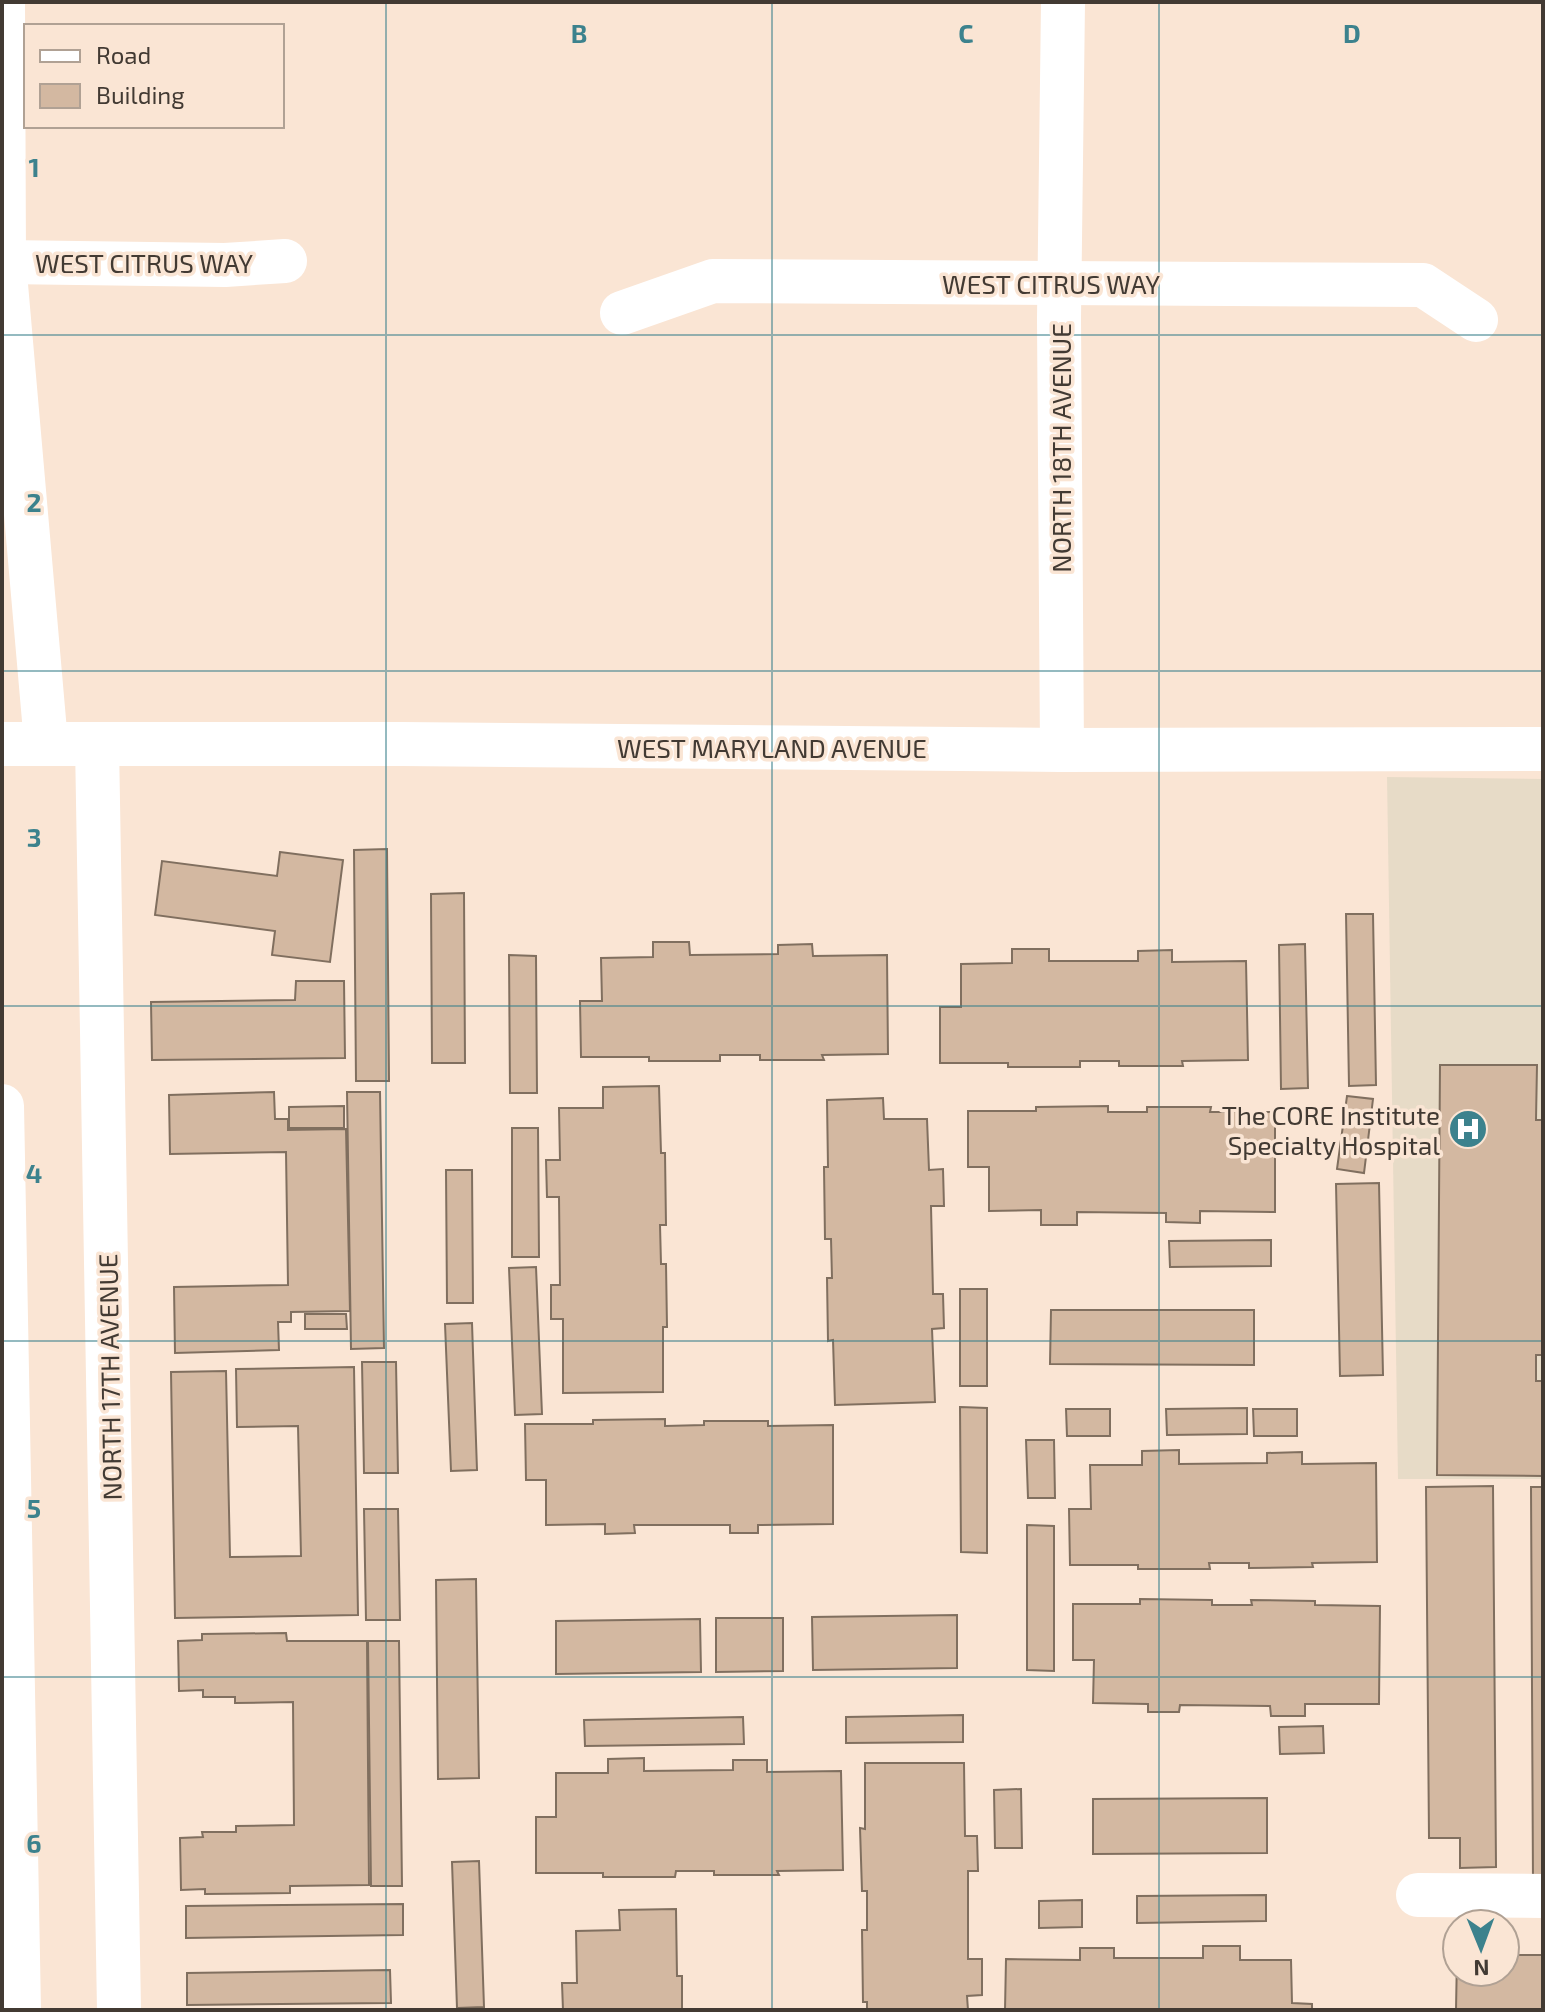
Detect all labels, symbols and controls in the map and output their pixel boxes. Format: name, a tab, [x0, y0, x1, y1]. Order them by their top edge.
text: B	[571, 17, 587, 48]
text: C	[958, 17, 974, 48]
text: D	[1343, 17, 1361, 48]
legend	[24, 24, 284, 128]
text: Road	[96, 40, 151, 69]
text: Building	[96, 80, 185, 109]
text: 1	[28, 151, 40, 182]
street label: WEST CITRUS WAY	[35, 247, 253, 278]
street label: WEST CITRUS WAY	[942, 268, 1160, 299]
street label: NORTH 18TH AVENUE	[1045, 323, 1076, 573]
text: 2	[26, 486, 42, 517]
street label: WEST MARYLAND AVENUE	[617, 732, 927, 763]
text: 3	[27, 821, 41, 852]
place label: The CORE Institute Specialty Hospital	[1222, 1099, 1440, 1160]
hospital icon: The CORE Institute Specialty Hospital	[1447, 1108, 1489, 1150]
text: 4	[26, 1157, 42, 1188]
street label: NORTH 17TH AVENUE	[91, 1253, 127, 1501]
text: 5	[27, 1492, 41, 1523]
text: 6	[26, 1827, 42, 1858]
north arrow	[1441, 1908, 1521, 1988]
text: N	[1473, 1956, 1490, 1982]

